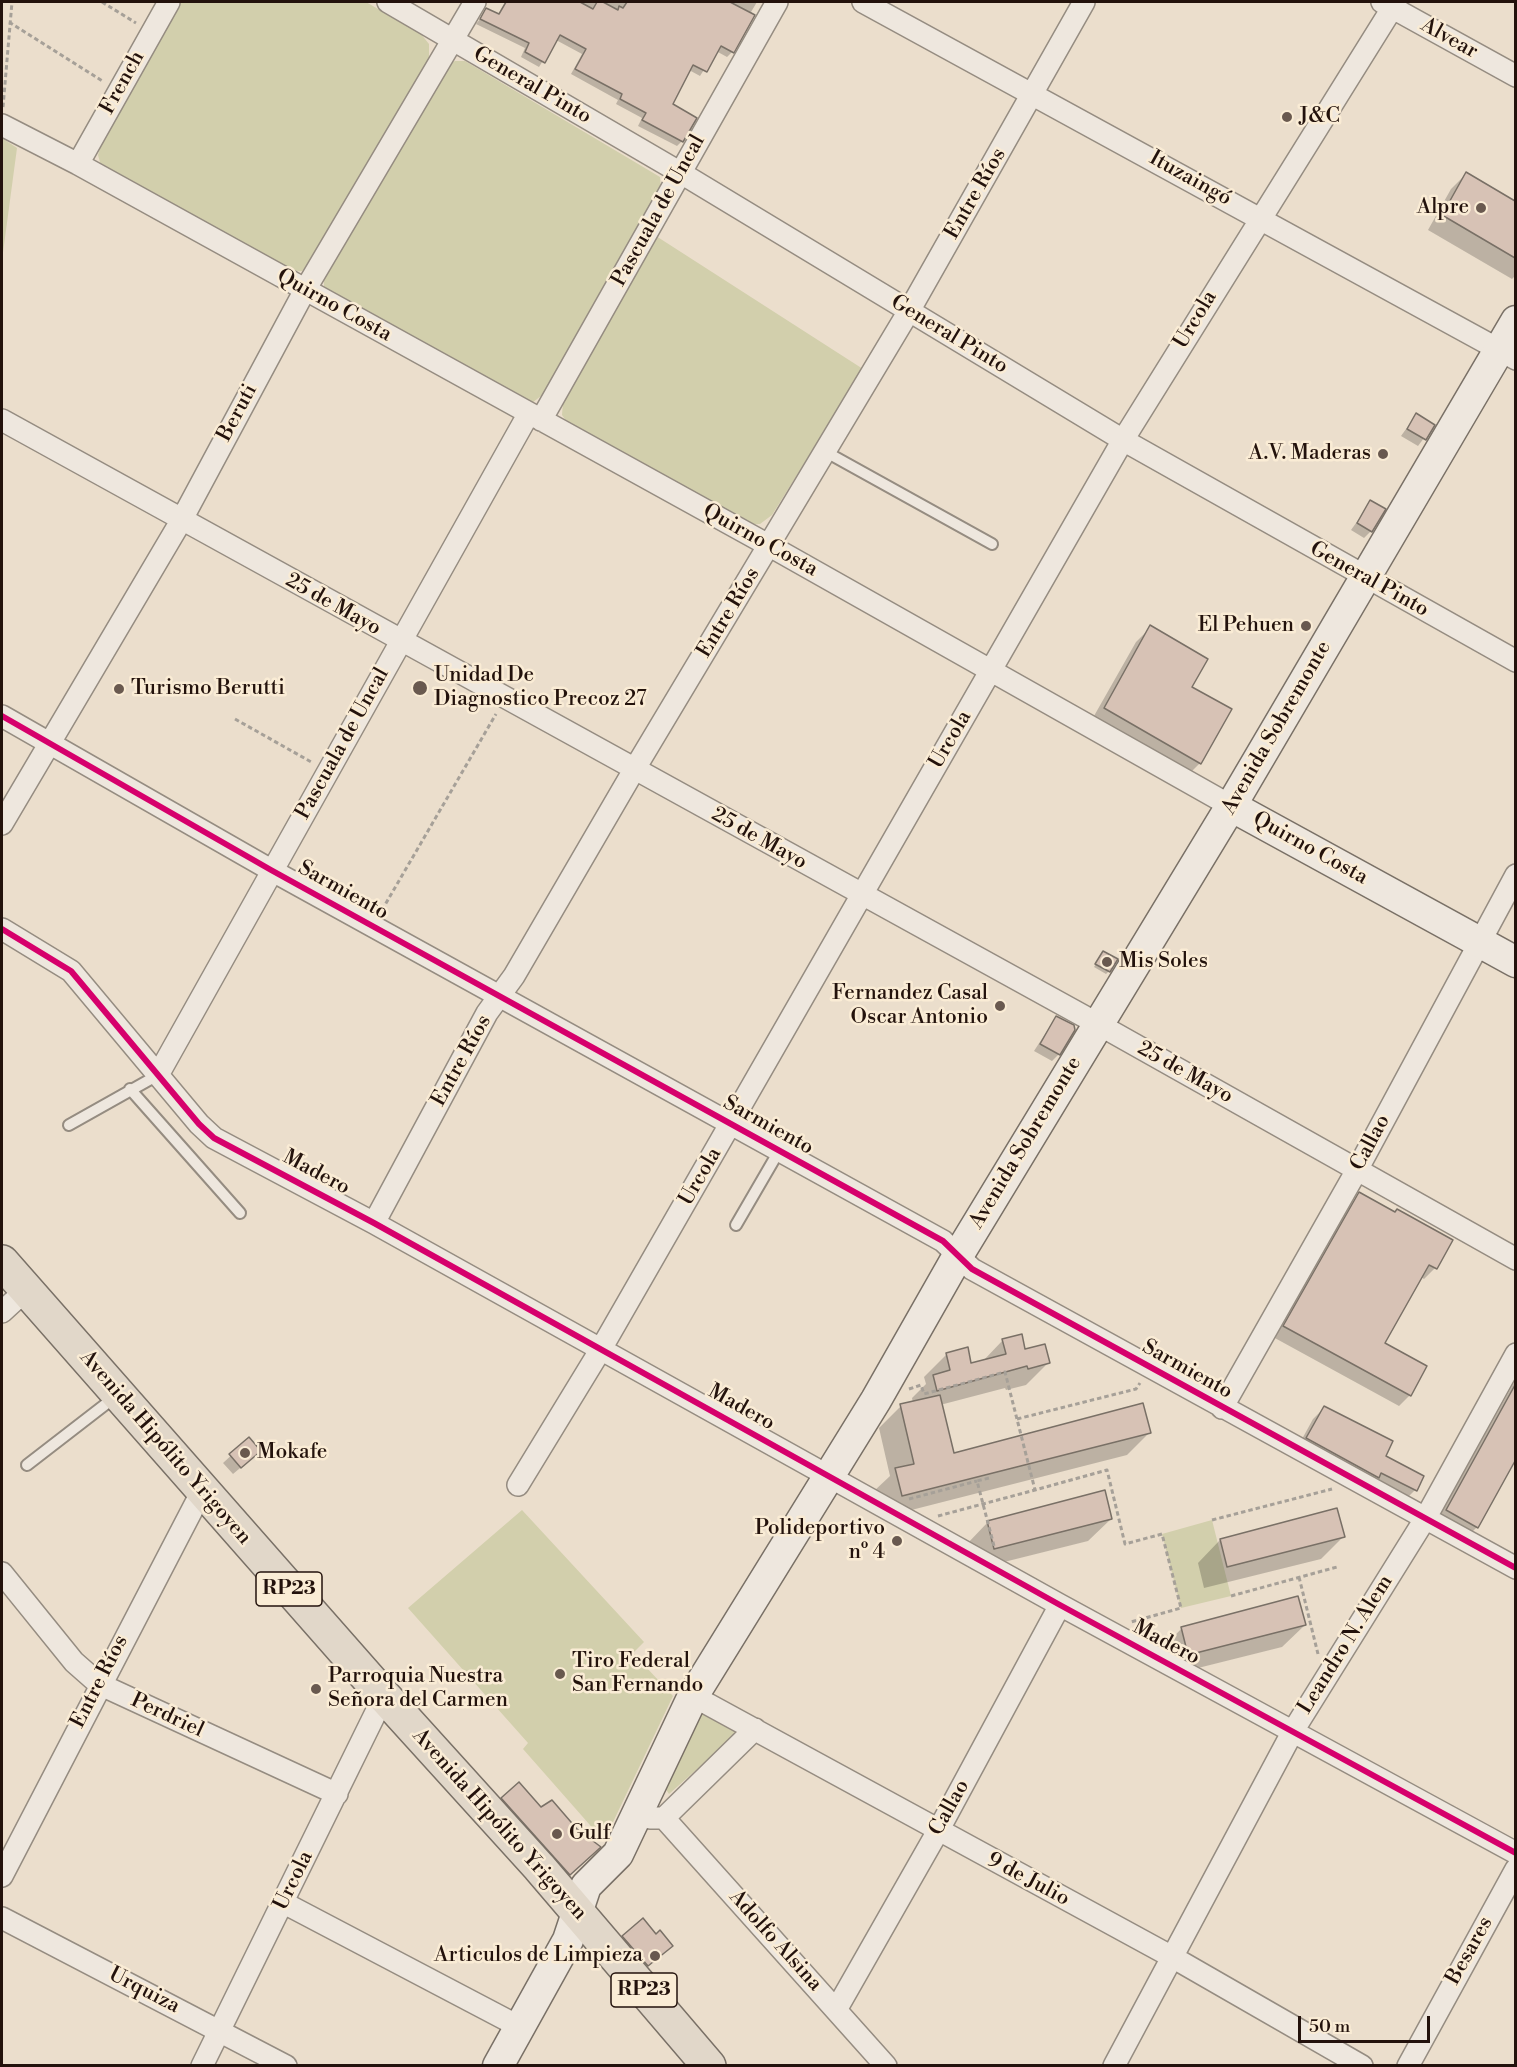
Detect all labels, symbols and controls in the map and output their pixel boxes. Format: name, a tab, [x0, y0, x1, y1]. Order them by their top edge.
street label: Alvear	[1416, 13, 1482, 65]
street label: General Pinto	[468, 42, 596, 130]
street label: French	[95, 47, 151, 119]
place label: J&C	[1299, 104, 1340, 130]
marker: J&C	[1280, 110, 1294, 124]
street label: Pascuala de Uncal	[607, 131, 711, 291]
street label: Entre Ríos	[940, 144, 1012, 244]
street label: Ituzaingó	[1144, 146, 1236, 212]
place label: Alpre	[1417, 195, 1469, 221]
marker: Alpre	[1474, 201, 1488, 215]
street label: Quirno Costa	[272, 264, 396, 348]
street label: Urcola	[1169, 286, 1223, 354]
street label: General Pinto	[886, 290, 1012, 380]
street label: Beruti	[212, 380, 264, 446]
place label: A.V. Maderas	[1249, 441, 1371, 467]
marker: A.V. Maderas	[1376, 447, 1390, 461]
street label: Quirno Costa	[698, 499, 822, 583]
street label: General Pinto	[1305, 537, 1433, 623]
street label: Entre Ríos	[692, 563, 766, 663]
street label: 25 de Mayo	[281, 568, 385, 642]
place label: El Pehuen	[1198, 613, 1294, 639]
marker: El Pehuen	[1299, 619, 1313, 633]
street label: Avenida Sobremonte	[1217, 637, 1337, 819]
place label: Unidad De Diagnostico Precoz 27	[434, 663, 647, 713]
street label: Pascuala de Uncal	[291, 664, 395, 824]
place label: Turismo Berutti	[131, 676, 285, 702]
marker: Unidad De Diagnostico Precoz 27	[411, 679, 429, 697]
marker: Turismo Berutti	[112, 682, 126, 696]
street label: Urcola	[924, 706, 978, 774]
street label: 25 de Mayo	[707, 802, 811, 876]
street label: Quirno Costa	[1248, 807, 1372, 891]
street label: Sarmiento	[293, 856, 393, 926]
place label: Mis Soles	[1119, 949, 1208, 975]
marker: Mis Soles	[1100, 955, 1114, 969]
place label: Fernandez Casal Oscar Antonio	[832, 981, 988, 1031]
marker: Fernandez Casal Oscar Antonio	[993, 999, 1007, 1013]
street label: Entre Ríos	[427, 1011, 497, 1111]
street label: 25 de Mayo	[1133, 1036, 1237, 1110]
street label: Avenida Sobremonte	[965, 1052, 1087, 1234]
street label: Sarmiento	[718, 1091, 818, 1161]
street label: Callao	[1346, 1111, 1396, 1175]
street label: Urcola	[674, 1143, 728, 1211]
street label: Madero	[278, 1145, 354, 1201]
street label: Sarmiento	[1137, 1335, 1237, 1405]
street label: Avenida Hipólito Yrigoyen	[74, 1346, 256, 1550]
street label: Madero	[703, 1379, 779, 1437]
place label: Mokafe	[257, 1440, 327, 1466]
marker: Mokafe	[238, 1446, 252, 1460]
place label: Polideportivo nº 4	[755, 1516, 885, 1566]
marker: Polideportivo nº 4	[890, 1534, 904, 1548]
street label: Leandro N. Alem	[1293, 1571, 1399, 1719]
road number: RP23	[256, 1572, 322, 1606]
street label: Madero	[1128, 1615, 1204, 1671]
street label: Entre Ríos	[66, 1631, 134, 1733]
place label: Tiro Federal San Fernando	[572, 1649, 703, 1699]
place label: Parroquia Nuestra Señora del Carmen	[328, 1664, 508, 1714]
marker: Tiro Federal San Fernando	[553, 1667, 567, 1681]
marker: Parroquia Nuestra Señora del Carmen	[309, 1682, 323, 1696]
street label: Perdriel	[126, 1688, 208, 1744]
street label: Avenida Hipólito Yrigoyen	[406, 1724, 592, 1926]
street label: Callao	[924, 1776, 976, 1840]
place label: Gulf	[569, 1821, 610, 1847]
marker: Gulf	[550, 1827, 564, 1841]
street label: Urcola	[269, 1847, 319, 1915]
street label: 9 de Julio	[982, 1848, 1074, 1912]
street label: Adolfo Alsina	[723, 1885, 827, 1997]
street label: Besares	[1441, 1913, 1499, 1989]
place label: Articulos de Limpieza	[434, 1943, 643, 1969]
marker: Articulos de Limpieza	[648, 1949, 662, 1963]
street label: Urquiza	[104, 1962, 184, 2020]
road number: RP23	[611, 1973, 677, 2007]
scale bar	[1301, 2004, 1433, 2042]
text: 50 m	[1309, 2015, 1350, 2038]

